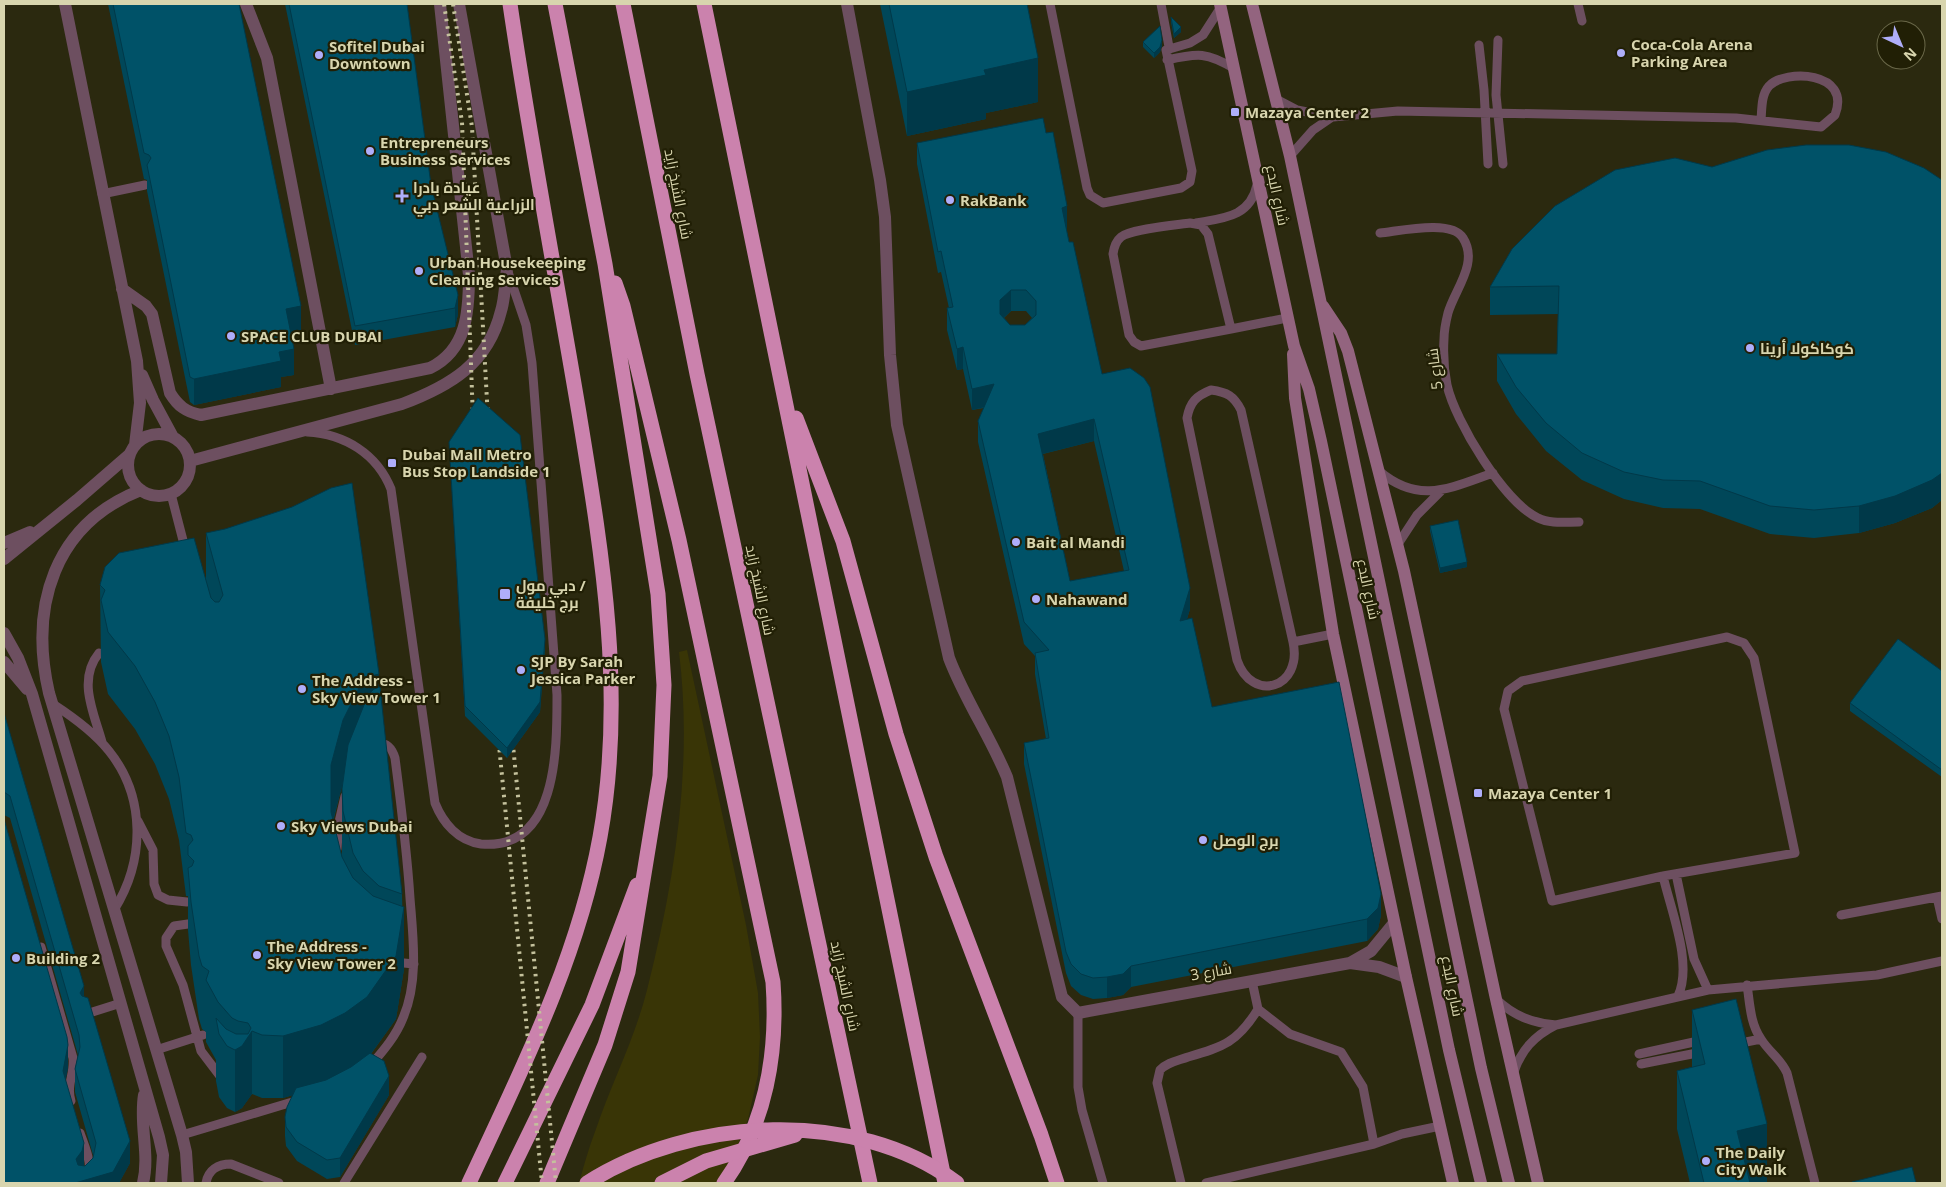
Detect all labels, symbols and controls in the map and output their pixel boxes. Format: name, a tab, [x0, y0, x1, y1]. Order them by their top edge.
north arrow	[1876, 20, 1926, 70]
place label: Coca-Cola Arena Parking Area	[1631, 34, 1753, 71]
place label: Sofitel Dubai Downtown	[329, 36, 425, 73]
text: N	[1900, 44, 1921, 66]
marker: Coca-Cola Arena Parking Area	[1615, 47, 1627, 59]
marker: Sofitel Dubai Downtown	[313, 49, 325, 61]
place label: Mazaya Center 2	[1245, 102, 1369, 122]
marker: Mazaya Center 2	[1229, 106, 1241, 118]
place label: Entrepreneurs Business Services	[380, 132, 511, 169]
marker: Entrepreneurs Business Services	[364, 145, 376, 157]
street label: شارع الشيخ زايد	[658, 147, 698, 241]
street label: شارع البدع	[1260, 163, 1294, 228]
place label: عيادة بادرا الزراعية الشعر دبي	[413, 177, 535, 217]
marker: عيادة بادرا الزراعية الشعر دبي	[395, 189, 409, 203]
place label: RakBank	[960, 190, 1027, 210]
marker: RakBank	[944, 194, 956, 206]
place label: Urban Housekeeping Cleaning Services	[429, 252, 586, 289]
marker: Urban Housekeeping Cleaning Services	[413, 265, 425, 277]
place label: SPACE CLUB DUBAI	[241, 326, 382, 346]
marker: SPACE CLUB DUBAI	[225, 330, 237, 342]
place label: كوكاكولا أرينا	[1760, 338, 1854, 358]
marker: كوكاكولا أرينا	[1744, 342, 1756, 354]
street label: شارع 5	[1422, 347, 1448, 391]
place label: Dubai Mall Metro Bus Stop Landside 1	[402, 444, 550, 481]
marker: Dubai Mall Metro Bus Stop Landside 1	[386, 457, 398, 469]
place label: Bait al Mandi	[1026, 532, 1125, 552]
marker: Bait al Mandi	[1010, 536, 1022, 548]
street label: شارع الشيخ زايد	[740, 543, 780, 637]
street label: شارع البدع	[1351, 557, 1385, 622]
place label: دبي مول / برج خليفة	[516, 575, 587, 613]
marker: دبي مول / برج خليفة	[498, 587, 512, 601]
place label: Nahawand	[1046, 589, 1127, 609]
marker: Nahawand	[1030, 593, 1042, 605]
place label: SJP By Sarah Jessica Parker	[529, 651, 635, 688]
marker: SJP By Sarah Jessica Parker	[515, 664, 527, 676]
place label: The Address - Sky View Tower 1	[312, 670, 441, 707]
marker: The Address - Sky View Tower 1	[296, 683, 308, 695]
place label: Mazaya Center 1	[1488, 783, 1612, 803]
marker: Mazaya Center 1	[1472, 787, 1484, 799]
place label: Sky Views Dubai	[291, 816, 412, 836]
marker: Sky Views Dubai	[275, 820, 287, 832]
place label: برج الوصل	[1213, 830, 1279, 851]
marker: برج الوصل	[1197, 834, 1209, 846]
place label: The Address - Sky View Tower 2	[267, 936, 396, 973]
street label: شارع الشيخ زايد	[825, 939, 865, 1033]
place label: Building 2	[26, 948, 100, 968]
marker: The Address - Sky View Tower 2	[251, 949, 263, 961]
marker: Building 2	[10, 952, 22, 964]
street label: شارع البدع	[1435, 954, 1469, 1019]
street label: شارع 3	[1189, 958, 1234, 986]
place label: The Daily City Walk	[1716, 1142, 1787, 1179]
marker: The Daily City Walk	[1700, 1155, 1712, 1167]

